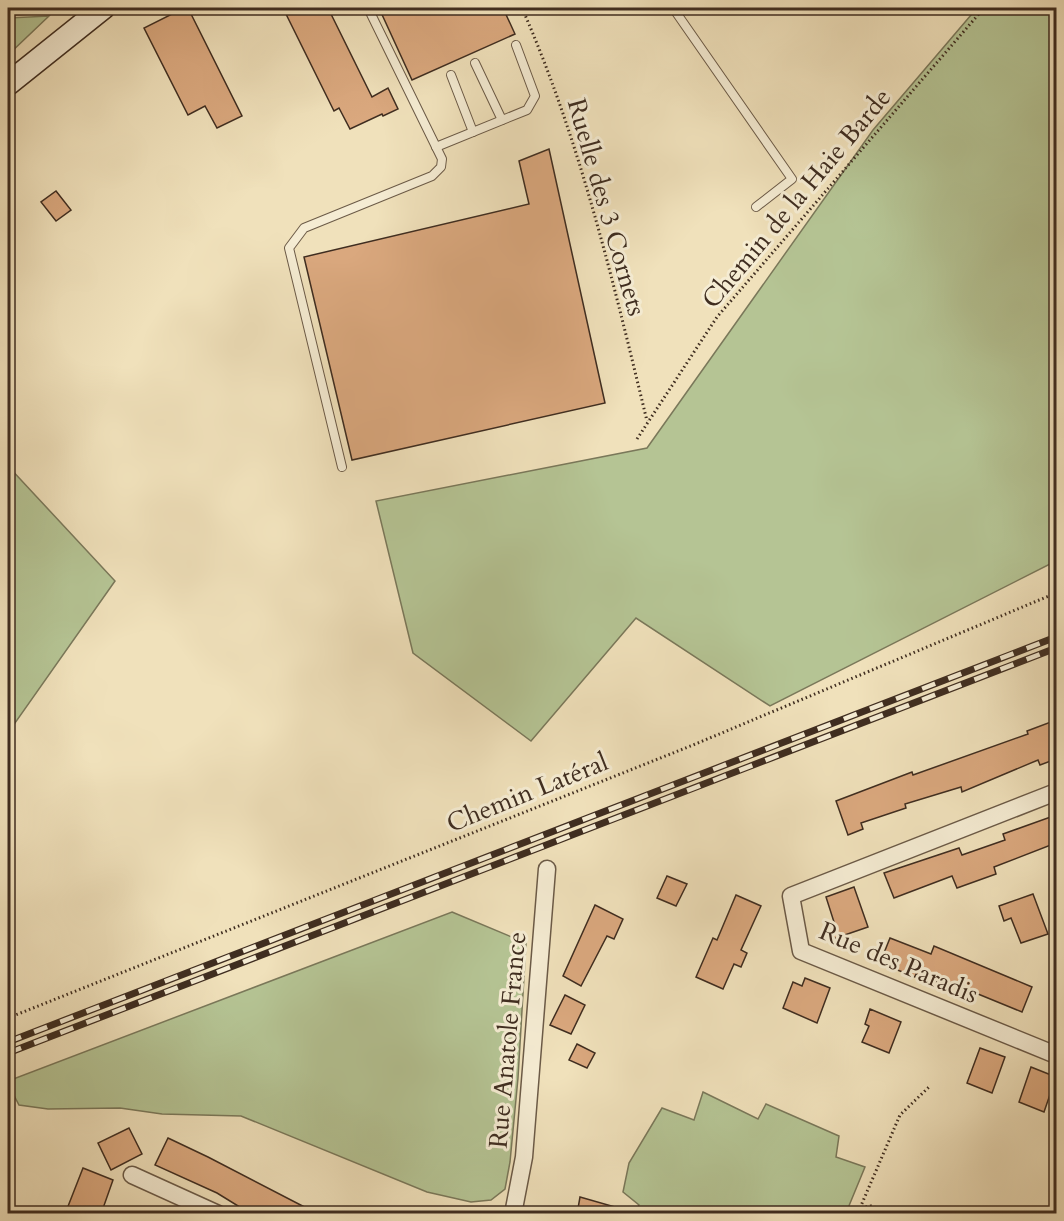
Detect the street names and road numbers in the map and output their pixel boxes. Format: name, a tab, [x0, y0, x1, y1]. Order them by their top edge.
street label: Chemin de la Haie Barde	[694, 81, 899, 316]
street label: Ruelle des 3 Cornets	[559, 94, 654, 320]
street label: Chemin Latéral	[441, 744, 614, 841]
street label: Rue des Paradis	[814, 913, 984, 1012]
street label: Rue Anatole France	[481, 930, 534, 1150]

